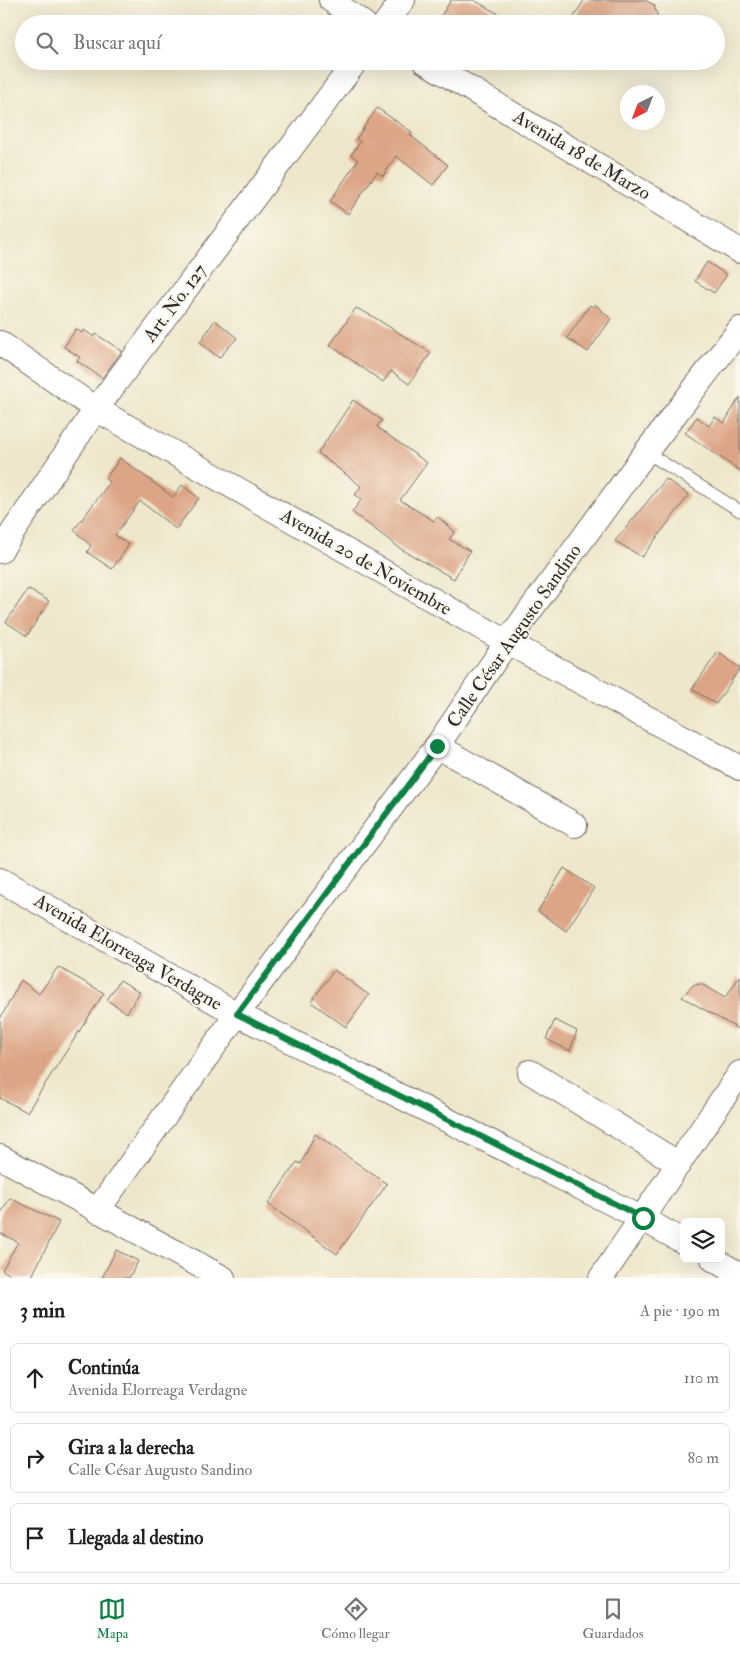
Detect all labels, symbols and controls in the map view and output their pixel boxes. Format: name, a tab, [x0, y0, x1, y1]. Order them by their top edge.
search box	[15, 15, 725, 70]
icon: search	[33, 29, 61, 57]
text: Buscar aquí	[73, 31, 161, 55]
north arrow	[620, 85, 665, 130]
street label: Avenida 18 de Marzo	[508, 104, 655, 205]
street label: Art. No. 127	[137, 259, 212, 348]
street label: Avenida 20 de Noviembre	[275, 503, 456, 621]
street label: Calle César Augusto Sandino	[441, 539, 587, 733]
route end	[426, 735, 449, 758]
street label: Avenida Elorreaga Verdagne	[29, 888, 226, 1016]
route start	[632, 1207, 655, 1230]
map controls	[680, 1218, 725, 1263]
button: layers	[680, 1218, 725, 1263]
text: 3 min	[20, 1297, 65, 1324]
text: A pie · 190 m	[640, 1301, 720, 1321]
text: Continúa	[68, 1356, 139, 1380]
icon: ahead	[21, 1364, 49, 1392]
text: 110 m	[684, 1368, 719, 1388]
text: Avenida Elorreaga Verdagne	[68, 1380, 248, 1400]
text: Gira a la derecha	[68, 1436, 194, 1460]
icon: right	[21, 1444, 49, 1472]
text: 80 m	[688, 1448, 719, 1468]
text: Calle César Augusto Sandino	[68, 1460, 252, 1480]
icon: arrive	[21, 1524, 49, 1552]
text: Llegada al destino	[68, 1526, 203, 1550]
tab: Mapa	[96, 1595, 128, 1642]
tab: Cómo llegar	[321, 1595, 390, 1642]
tab: Guardados	[583, 1595, 644, 1642]

